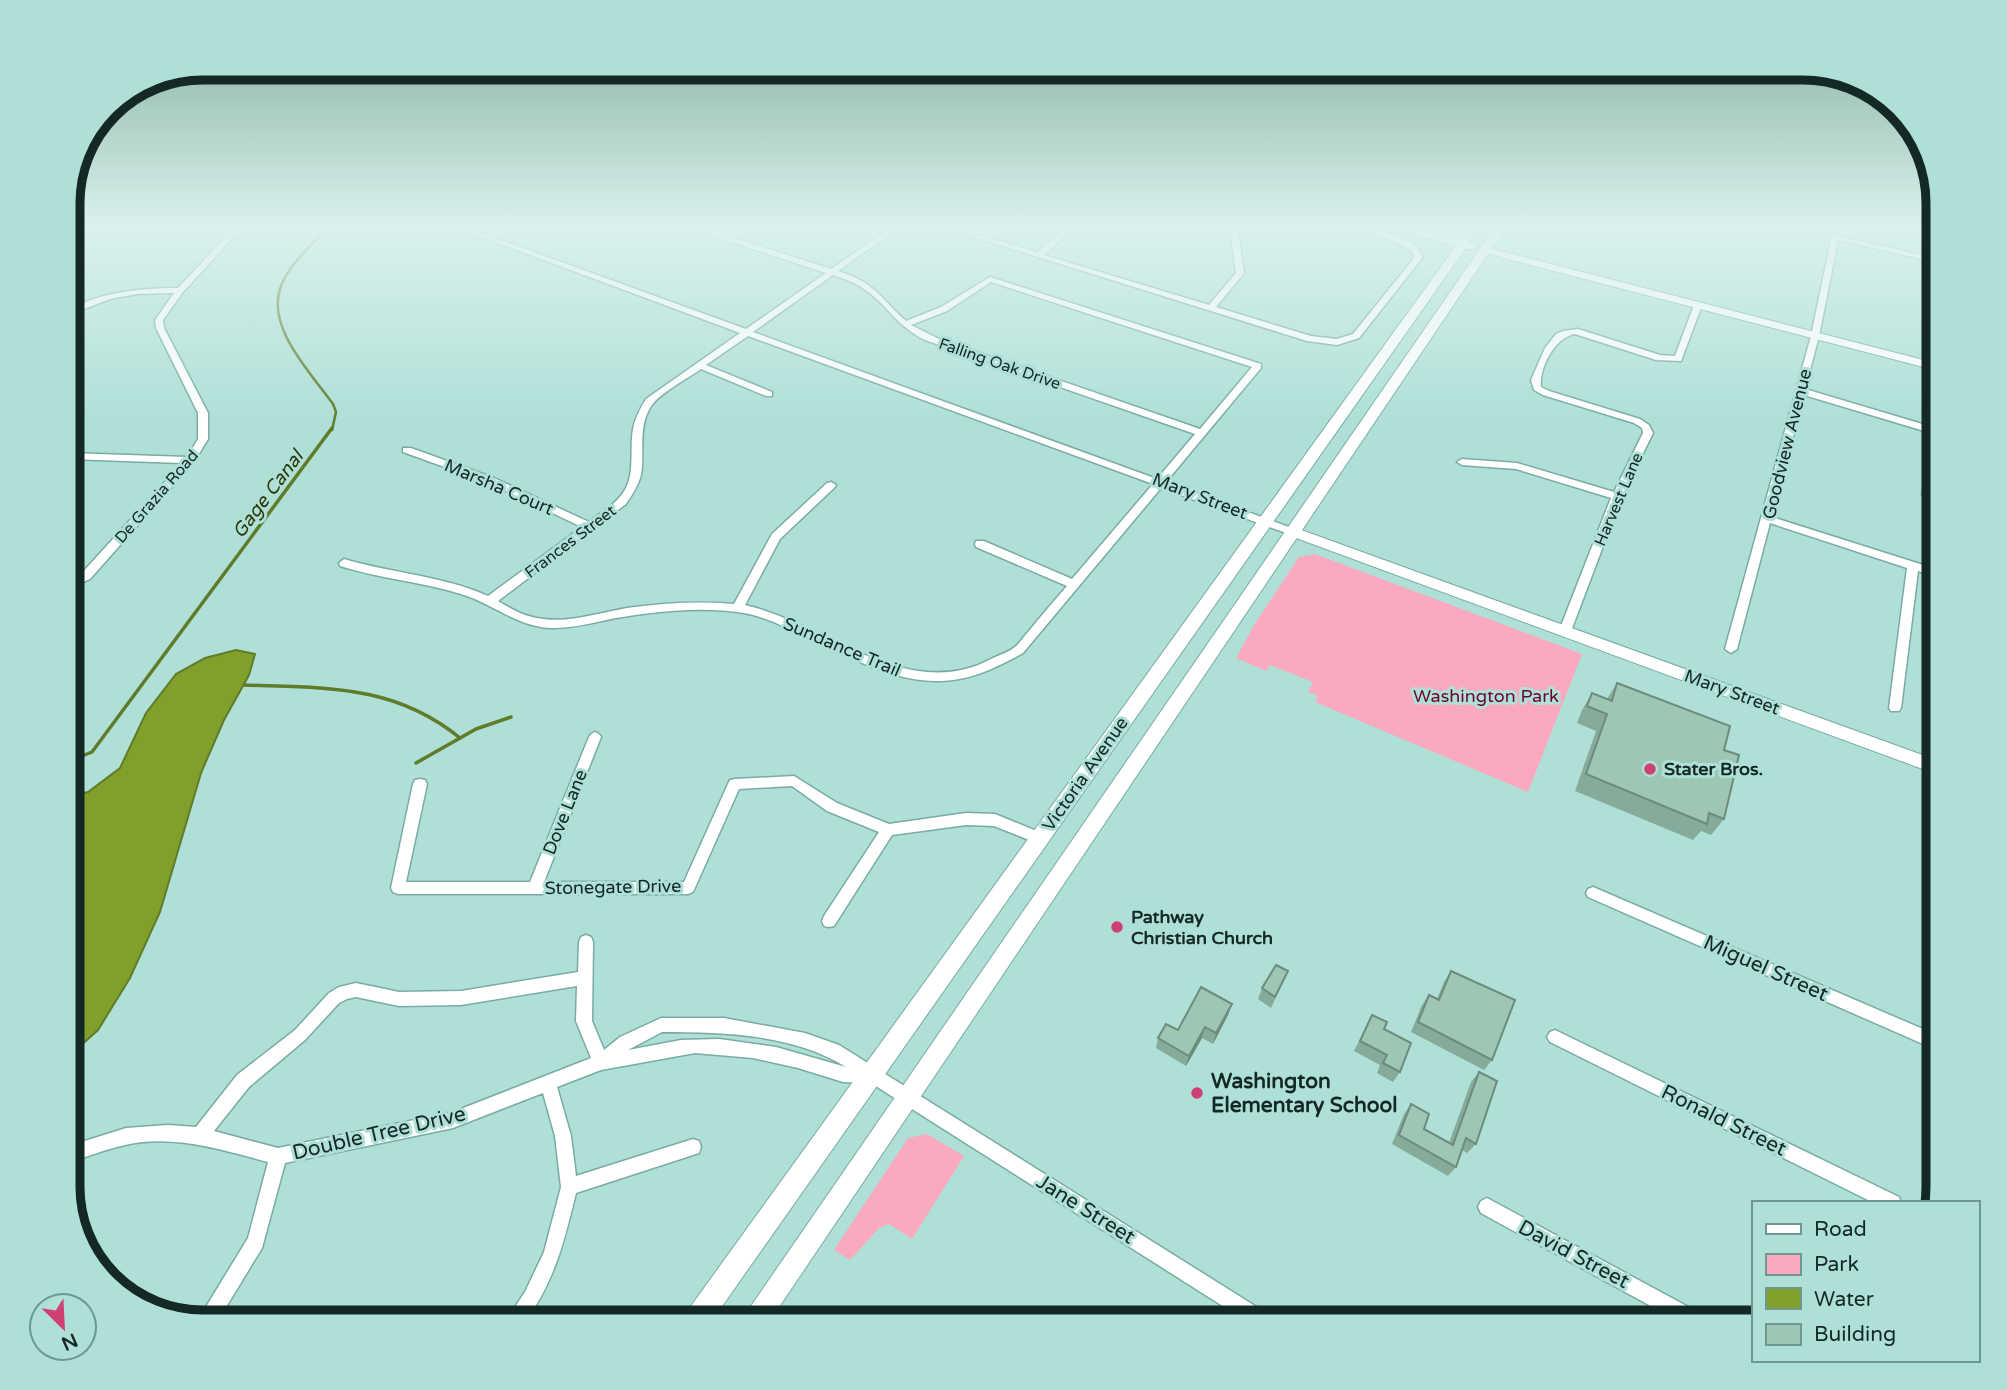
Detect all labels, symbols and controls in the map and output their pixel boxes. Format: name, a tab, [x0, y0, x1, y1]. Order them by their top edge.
street label: Falling Oak Drive	[936, 334, 1063, 394]
street label: Goodview Avenue	[1758, 366, 1816, 522]
water label: Gage Canal	[228, 445, 309, 543]
street label: De Grazia Road	[111, 446, 203, 548]
street label: Harvest Lane	[1590, 450, 1648, 549]
street label: Marsha Court	[441, 454, 557, 520]
street label: Mary Street	[1149, 468, 1251, 524]
street label: Frances Street	[521, 501, 620, 583]
street label: Sundance Trail	[780, 612, 904, 682]
street label: Mary Street	[1681, 665, 1783, 720]
park label: Washington Park	[1413, 685, 1559, 707]
street label: Victoria Avenue	[1037, 713, 1133, 835]
place label: Stater Bros.	[1664, 758, 1763, 780]
marker: Stater Bros.	[1642, 761, 1658, 777]
street label: Dove Lane	[538, 766, 592, 858]
street label: Stonegate Drive	[544, 875, 682, 899]
place label: Pathway Christian Church	[1131, 906, 1273, 949]
marker: Pathway Christian Church	[1109, 919, 1125, 935]
street label: Miguel Street	[1700, 930, 1832, 1007]
place label: Washington Elementary School	[1211, 1069, 1398, 1118]
street label: Ronald Street	[1657, 1079, 1791, 1162]
marker: Washington Elementary School	[1189, 1085, 1205, 1101]
street label: Double Tree Drive	[290, 1101, 468, 1166]
street label: Jane Street	[1032, 1169, 1140, 1250]
legend	[1752, 1201, 1979, 1362]
street label: David Street	[1514, 1215, 1634, 1294]
text: Road	[1814, 1217, 1867, 1242]
text: Park	[1814, 1252, 1859, 1277]
text: Water	[1814, 1287, 1874, 1312]
north arrow	[28, 1292, 98, 1362]
text: Building	[1814, 1322, 1896, 1347]
text: N	[58, 1328, 81, 1355]

